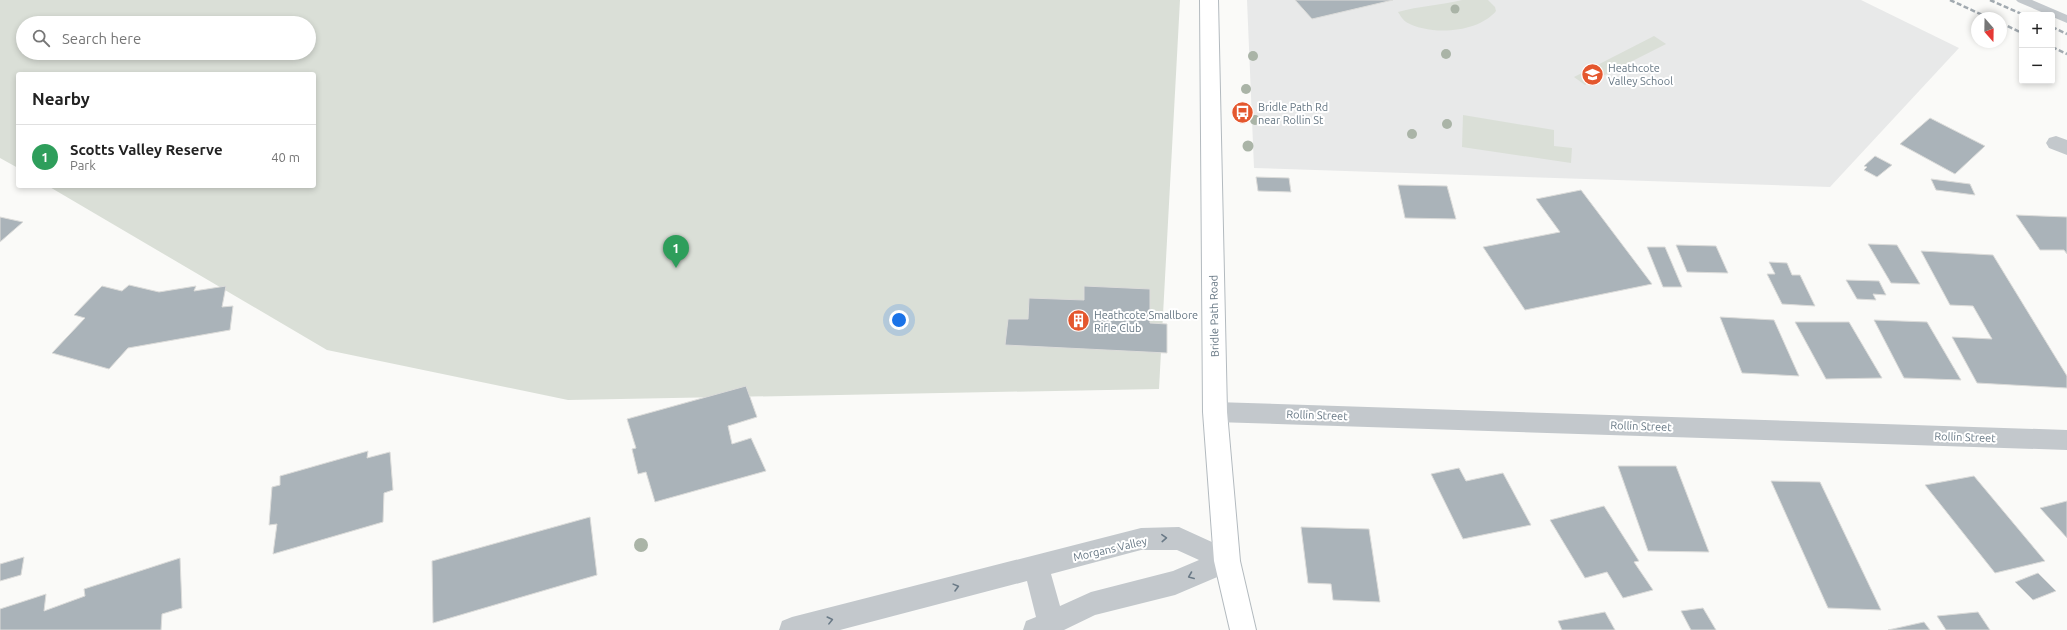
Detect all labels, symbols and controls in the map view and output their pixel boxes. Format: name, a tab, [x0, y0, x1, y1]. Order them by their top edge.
north arrow	[1971, 12, 2007, 48]
map controls	[2019, 12, 2055, 84]
button: +	[2019, 12, 2055, 48]
search box	[16, 16, 316, 60]
icon: search	[30, 27, 52, 49]
text: Search here	[62, 30, 141, 47]
button: −	[2019, 48, 2055, 84]
school or university icon: Heathcote Valley School	[1580, 61, 1606, 87]
place label: Heathcote Valley School	[1608, 62, 1673, 87]
text: Nearby	[32, 89, 90, 108]
bus stop icon: Bridle Path Rd near Rollin St	[1229, 100, 1255, 126]
place label: Bridle Path Rd near Rollin St	[1258, 101, 1328, 126]
text: Scotts Valley Reserve	[70, 141, 223, 158]
text: 1	[41, 150, 49, 164]
text: 40 m	[271, 150, 300, 164]
text: Park	[70, 158, 96, 172]
pin: 1	[663, 235, 689, 268]
street label: Bridle Path Road	[1207, 275, 1221, 357]
building icon: Heathcote Smallbore Rifle Club	[1066, 308, 1092, 334]
place label: Heathcote Smallbore Rifle Club	[1094, 309, 1198, 334]
your location	[889, 310, 909, 330]
street label: Rollin Street	[1286, 408, 1348, 422]
street label: Rollin Street	[1610, 419, 1672, 433]
street label: Rollin Street	[1934, 430, 1996, 444]
one-way arrow	[1161, 534, 1167, 543]
street label: Morgans Valley	[1072, 535, 1149, 563]
one-way arrow	[1187, 571, 1195, 579]
one-way arrow	[953, 584, 959, 592]
one-way arrow	[826, 616, 833, 625]

